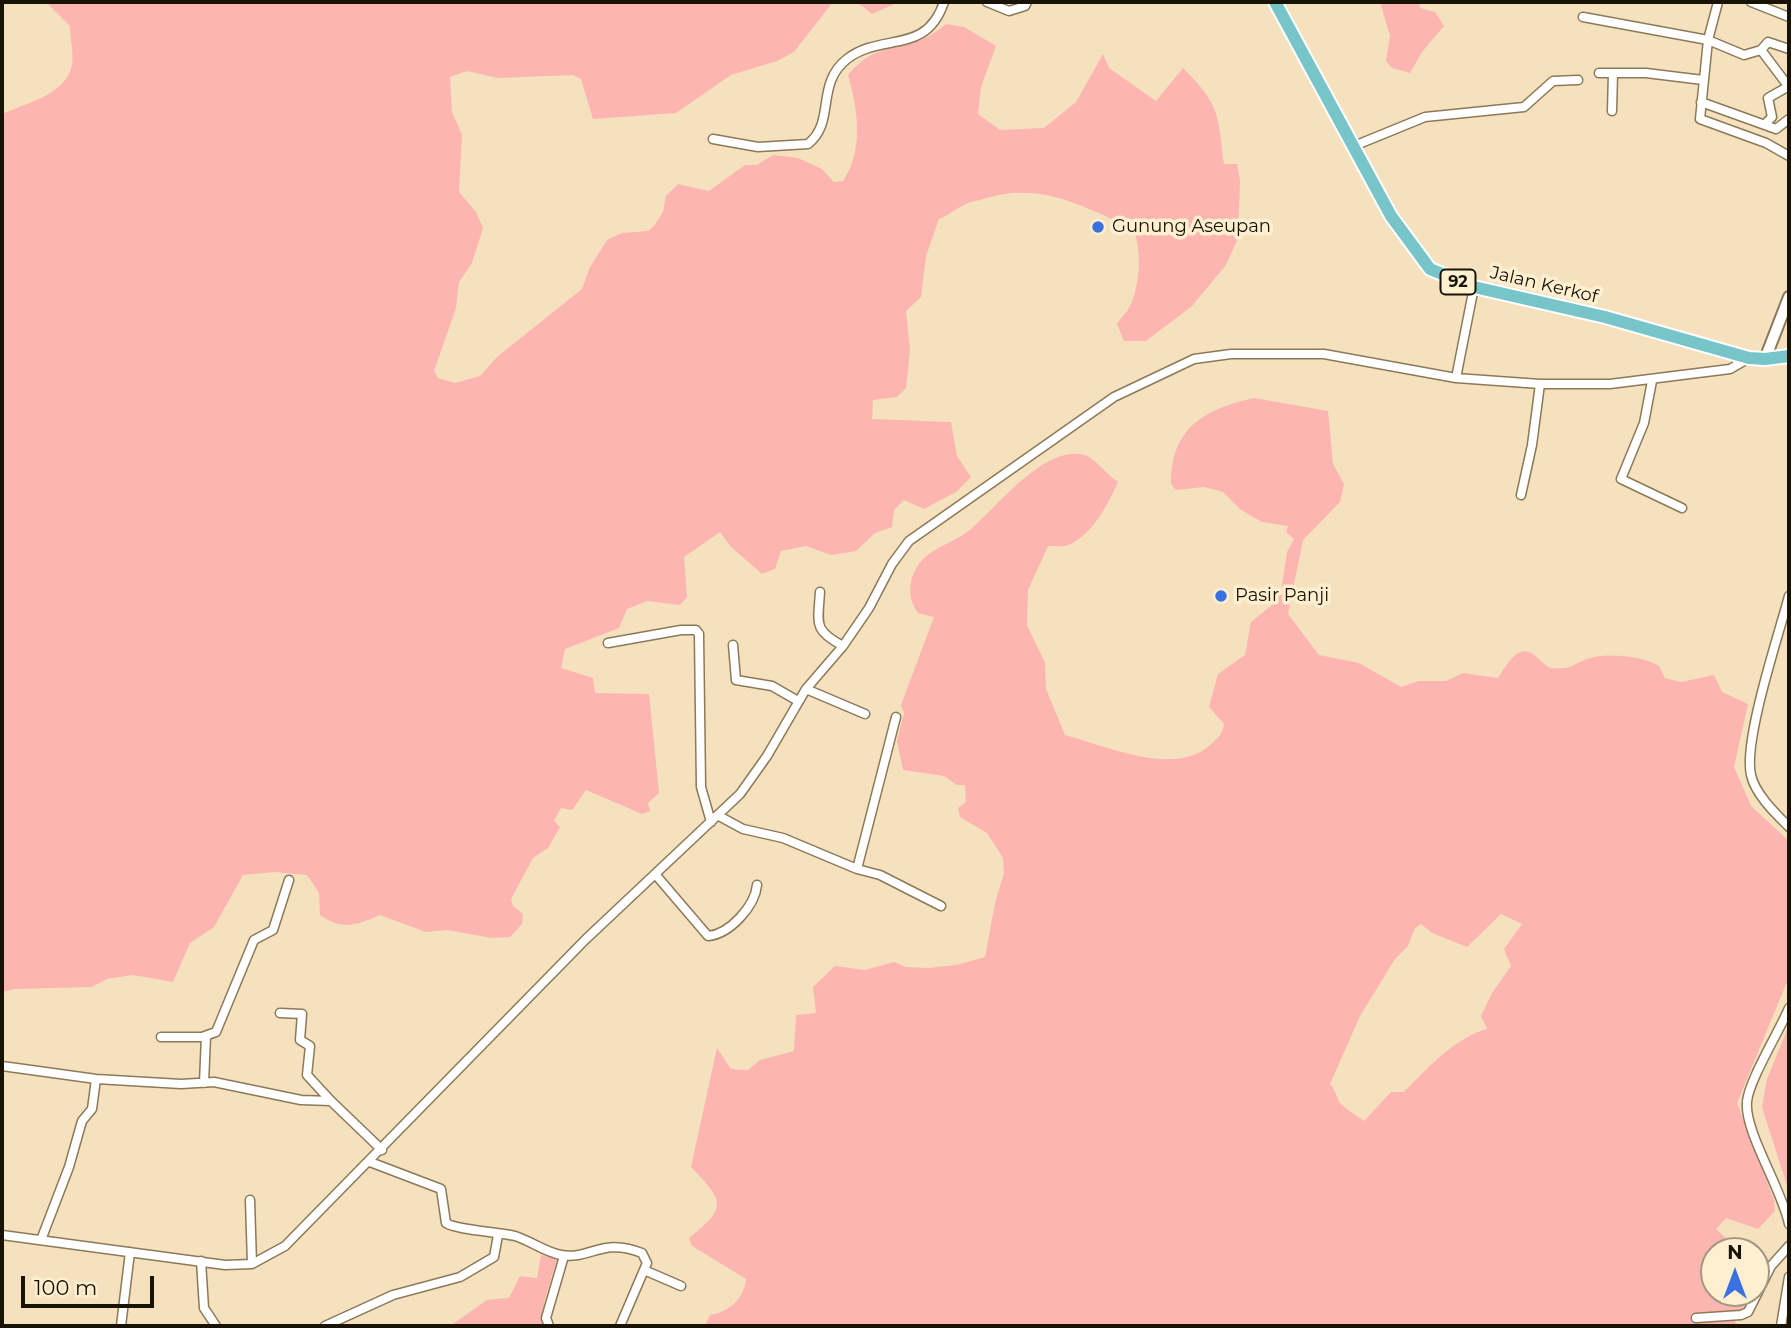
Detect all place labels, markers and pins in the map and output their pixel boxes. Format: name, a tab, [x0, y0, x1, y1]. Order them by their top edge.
place label: Gunung Aseupan	[1112, 216, 1271, 238]
marker: Gunung Aseupan	[1090, 219, 1106, 235]
place label: Pasir Panji	[1235, 585, 1329, 607]
marker: Pasir Panji	[1213, 588, 1229, 604]

